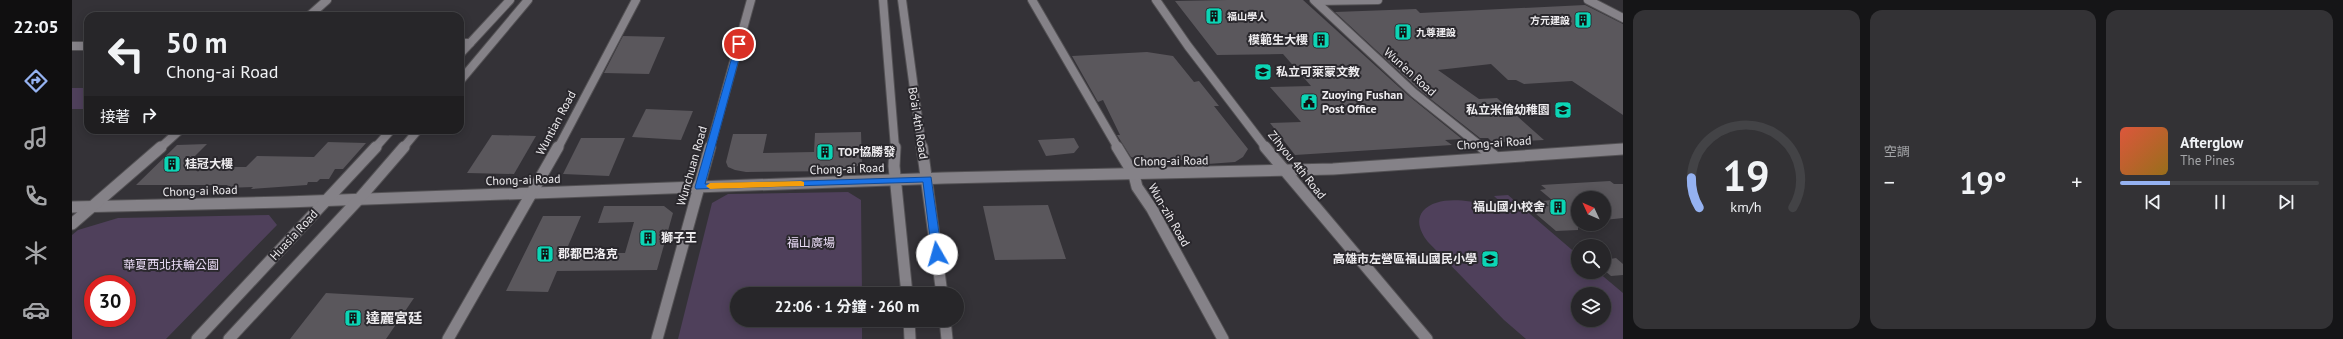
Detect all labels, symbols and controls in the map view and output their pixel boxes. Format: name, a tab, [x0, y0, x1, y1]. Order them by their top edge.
building icon: 福山學人	[1204, 6, 1224, 26]
place label: 福山學人	[1227, 10, 1267, 23]
building icon: 方元建設	[1573, 10, 1593, 30]
place label: 方元建設	[1530, 14, 1570, 27]
text: 22:05	[13, 15, 59, 38]
building icon: 九尊建設	[1393, 22, 1413, 42]
text: 50 m	[166, 24, 227, 61]
place label: 九尊建設	[1416, 26, 1456, 39]
pin	[722, 27, 756, 61]
icon: left	[100, 28, 152, 80]
building icon: 模範生大樓	[1311, 30, 1331, 50]
place label: 模範生大樓	[1248, 32, 1308, 47]
icon: arrive	[728, 33, 750, 55]
street label: Wun'en Road	[1381, 44, 1440, 99]
text: Chong-ai Road	[166, 60, 278, 83]
school or university icon: 私立可萊蒙文教	[1253, 62, 1273, 82]
place label: 私立可萊蒙文教	[1276, 64, 1360, 79]
icon: directions	[22, 67, 50, 95]
street label: Bo'ai 4th Road	[905, 86, 932, 160]
place label: Zuoying Fushan Post Office	[1322, 87, 1403, 116]
street label: Wuntian Road	[532, 88, 579, 158]
public building icon: Zuoying Fushan Post Office	[1299, 92, 1319, 112]
school or university icon: 私立米倫幼稚園	[1553, 100, 1573, 120]
place label: 私立米倫幼稚園	[1466, 102, 1550, 117]
icon: right	[138, 104, 160, 126]
text: 接著	[100, 107, 130, 126]
icon: music	[22, 124, 50, 152]
street label: Wunchuan Road	[673, 124, 710, 207]
street label: Zihyou 4th Road	[1265, 127, 1330, 202]
street label: Chong-ai Road	[1456, 132, 1532, 153]
text: Afterglow	[2180, 133, 2243, 152]
building icon: TOP協勝發	[815, 142, 835, 162]
text: 空調	[1884, 143, 1910, 160]
place label: TOP協勝發	[838, 144, 895, 159]
text: 19	[1723, 148, 1770, 201]
street label: Chong-ai Road	[1133, 152, 1209, 169]
text: The Pines	[2180, 152, 2235, 169]
building icon: 桂冠大樓	[162, 154, 182, 174]
place label: 桂冠大樓	[185, 156, 233, 171]
street label: Chong-ai Road	[809, 160, 885, 177]
text: 19°	[1959, 163, 2007, 202]
text: −	[1884, 168, 1895, 196]
text: +	[2071, 168, 2082, 196]
street label: Chong-ai Road	[485, 171, 561, 188]
street label: Wun-zih Road	[1145, 180, 1194, 249]
icon: phone	[22, 182, 50, 210]
street label: Chong-ai Road	[162, 182, 238, 199]
north arrow	[1571, 191, 1611, 231]
map controls	[1571, 191, 1611, 327]
icon: previous	[2142, 191, 2164, 213]
icon: pause	[2209, 191, 2231, 213]
icon: next	[2275, 191, 2297, 213]
text: km/h	[1731, 196, 1762, 215]
building icon: 福山國小校舍	[1548, 197, 1568, 217]
place label: 福山國小校舍	[1473, 199, 1545, 214]
street label: Huasia Road	[267, 206, 321, 263]
building icon: 獅子王	[638, 228, 658, 248]
place label: 獅子王	[661, 230, 697, 245]
position arrow	[916, 233, 958, 275]
park label: 福山廣場	[787, 235, 835, 250]
icon: climate	[22, 239, 50, 267]
button: search	[1571, 239, 1611, 279]
building icon: 郡都巴洛克	[535, 244, 555, 264]
place label: 郡都巴洛克	[558, 246, 618, 261]
school or university icon: 高雄市左營區福山國民小學	[1480, 249, 1500, 269]
place label: 高雄市左營區福山國民小學	[1333, 251, 1477, 266]
park label: 華夏西北扶輪公園	[123, 257, 219, 272]
speed limit sign: 30	[84, 275, 136, 327]
button: layers	[1571, 287, 1611, 327]
icon: car	[22, 296, 50, 324]
text: 22:06 · 1 分鐘 · 260 m	[775, 297, 919, 316]
building icon: 達麗宮廷	[343, 308, 363, 328]
place label: 達麗宮廷	[366, 309, 423, 327]

